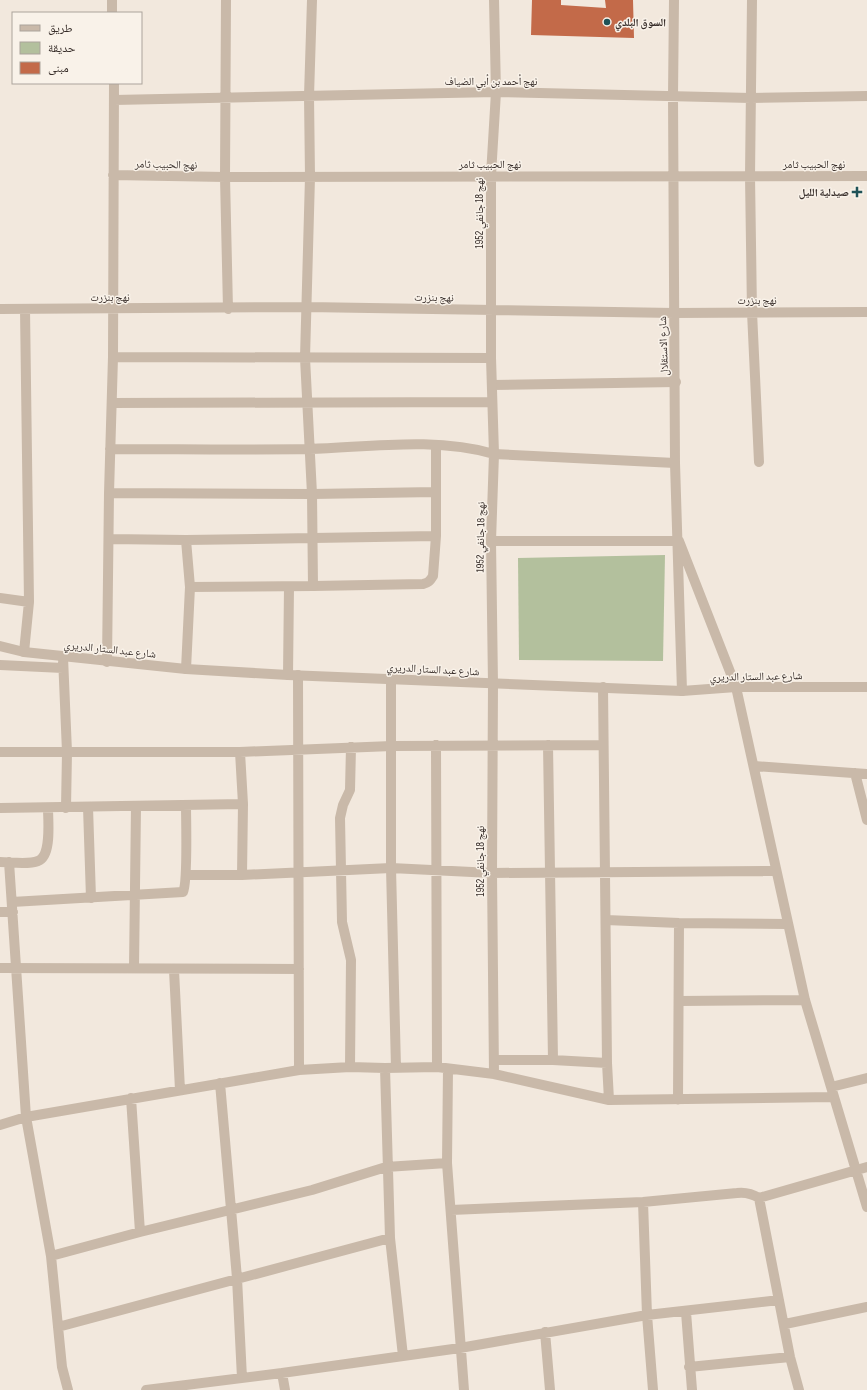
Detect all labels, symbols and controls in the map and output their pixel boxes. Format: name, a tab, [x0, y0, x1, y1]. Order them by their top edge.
legend	[12, 12, 142, 84]
place label: السوق البلدي	[615, 16, 666, 31]
marker: السوق البلدي	[602, 17, 612, 27]
text: طريق	[48, 21, 73, 36]
text: حديقة	[48, 41, 76, 56]
text: مبنى	[48, 61, 69, 76]
street label: نهج أحمد بن أبي الضياف	[444, 74, 538, 90]
street label: نهج الحبيب ثامر	[134, 157, 197, 172]
street label: نهج الحبيب ثامر	[458, 158, 521, 171]
street label: نهج الحبيب ثامر	[782, 158, 845, 171]
street label: نهج 18 جانفي 1952	[473, 178, 488, 248]
place label: صيدلية الليل	[799, 186, 849, 200]
marker: صيدلية الليل	[852, 187, 862, 197]
street label: نهج بنزرت	[90, 291, 130, 304]
street label: نهج بنزرت	[414, 291, 454, 304]
street label: نهج بنزرت	[737, 294, 777, 307]
street label: شارع الاستقلال	[656, 316, 671, 376]
street label: نهج 18 جانفي 1952	[473, 502, 489, 573]
street label: شارع عبد الستار الدريري	[63, 638, 157, 663]
street label: شارع عبد الستار الدريري	[386, 661, 480, 680]
street label: شارع عبد الستار الدريري	[710, 669, 803, 686]
street label: نهج 18 جانفي 1952	[474, 826, 489, 896]

